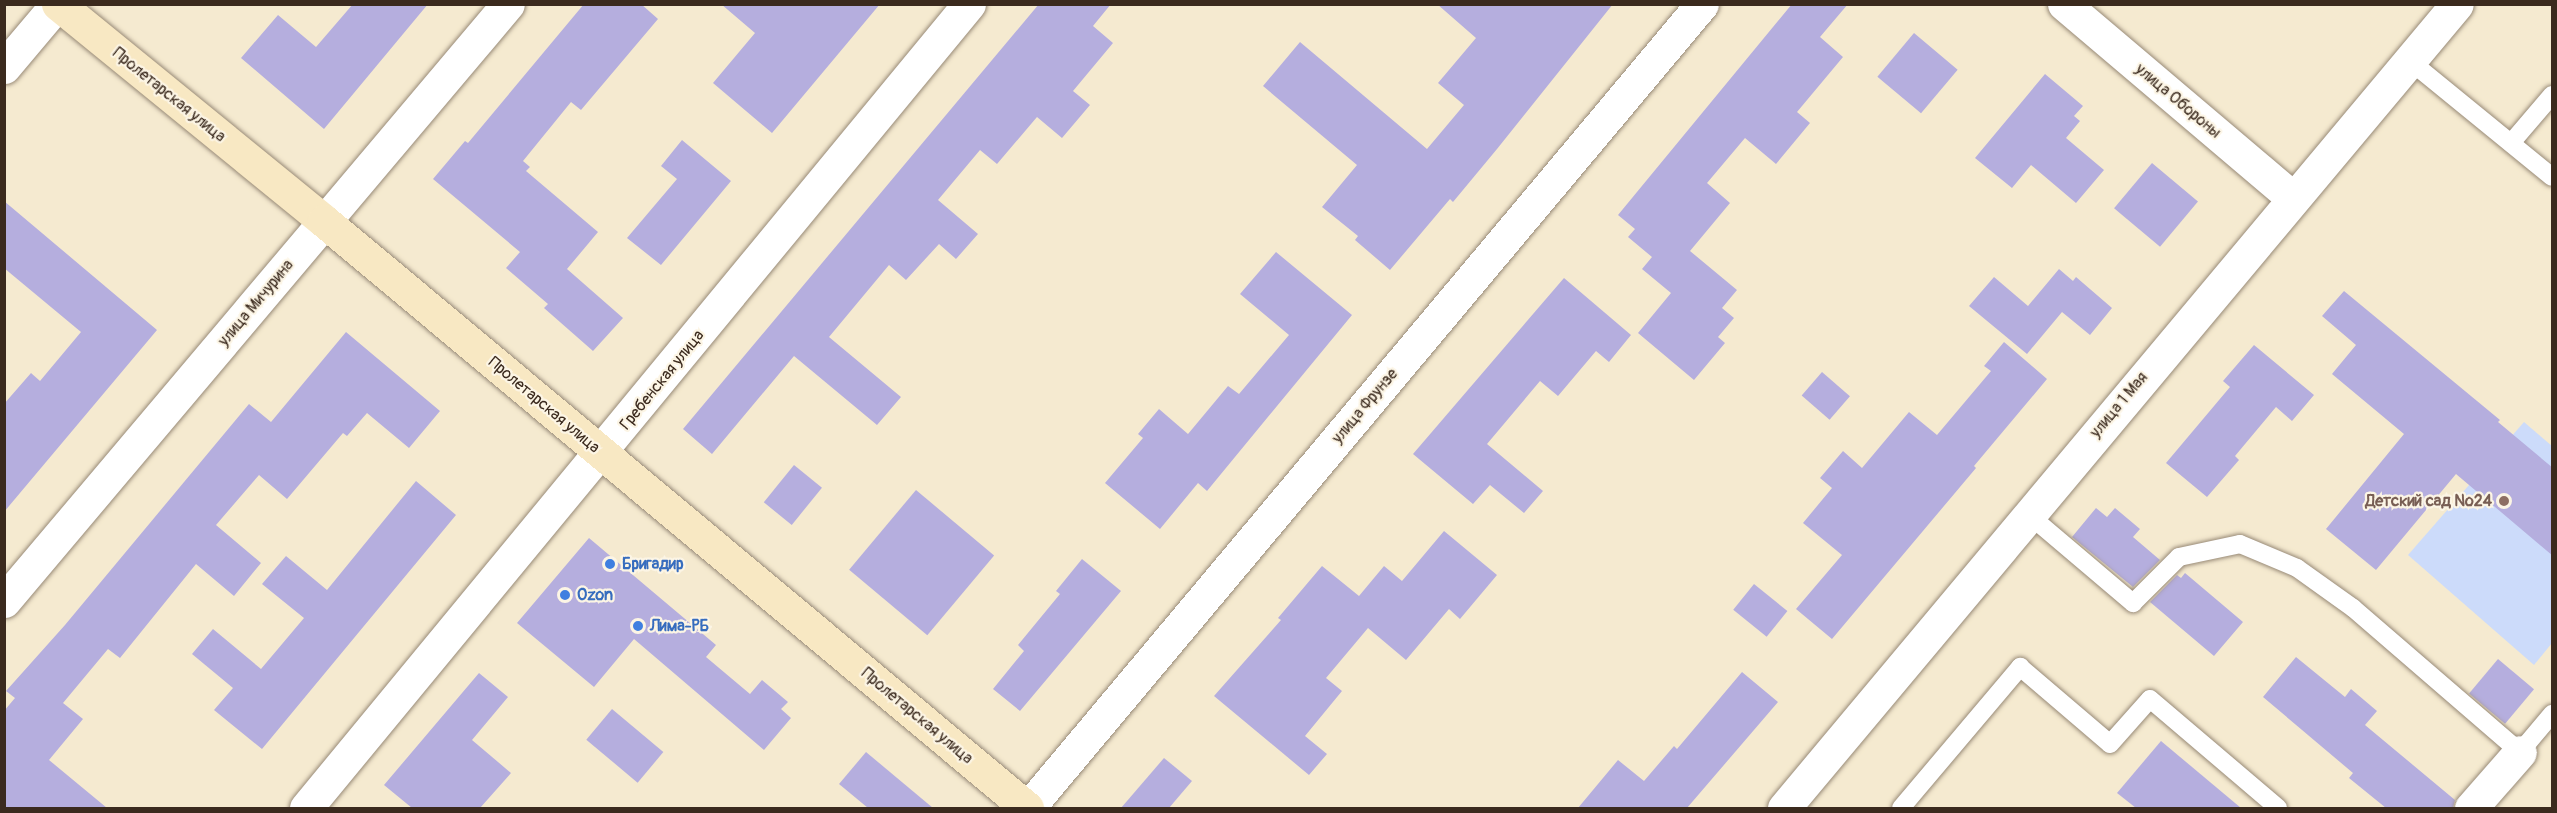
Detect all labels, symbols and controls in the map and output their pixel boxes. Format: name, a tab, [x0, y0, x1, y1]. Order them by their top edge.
street label: Пролетарская улица	[109, 44, 229, 146]
street label: улица Обороны	[2131, 60, 2225, 142]
street label: улица Мичурина	[214, 256, 298, 350]
street label: Гребенская улица	[616, 326, 708, 434]
street label: Пролетарская улица	[484, 353, 604, 457]
street label: улица Фрунзе	[1328, 365, 1402, 447]
street label: улица 1 Мая	[2086, 368, 2152, 442]
place label: Детский сад №24	[2366, 491, 2492, 511]
marker: Детский сад №24	[2497, 494, 2511, 508]
place label: Бригадир	[622, 554, 683, 574]
marker: Бригадир	[603, 557, 617, 571]
place label: Ozon	[577, 585, 613, 605]
marker: Ozon	[558, 588, 572, 602]
place label: Лима-РБ	[650, 616, 709, 636]
marker: Лима-РБ	[631, 619, 645, 633]
street label: Пролетарская улица	[857, 664, 977, 768]

